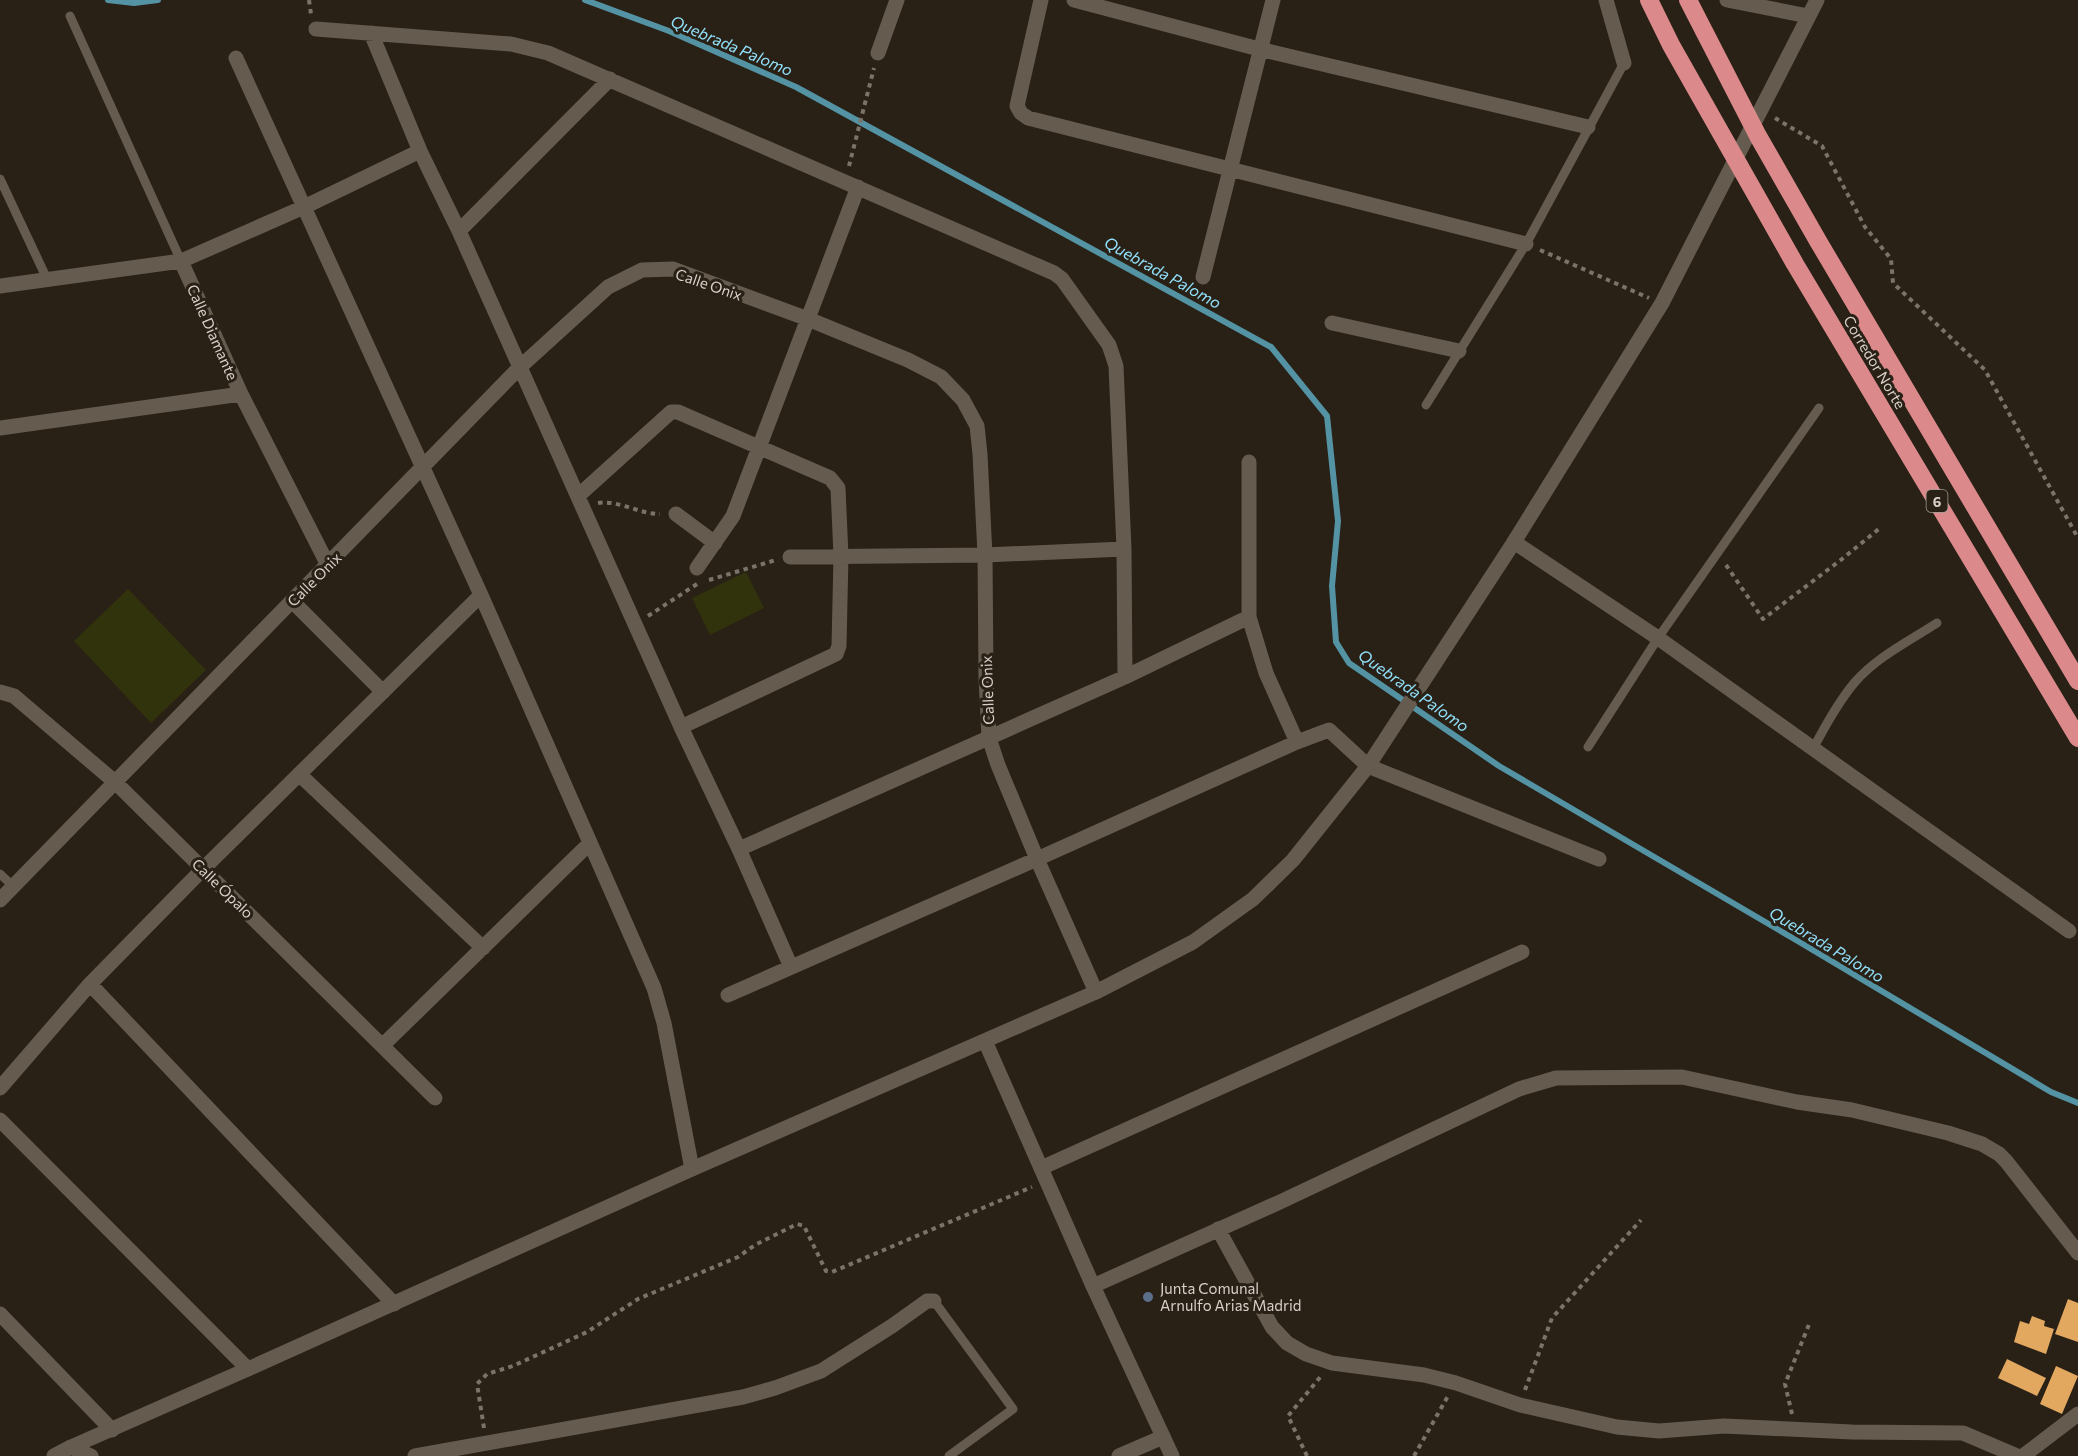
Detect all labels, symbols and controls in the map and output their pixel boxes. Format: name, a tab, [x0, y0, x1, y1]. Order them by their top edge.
water label: Quebrada Palomo	[668, 11, 796, 79]
water label: Quebrada Palomo	[1101, 232, 1225, 312]
street label: Calle Onix	[673, 264, 745, 304]
street label: Calle Diamante	[184, 281, 242, 383]
street label: Corredor Norte	[1840, 312, 1910, 412]
road number: 6	[1926, 490, 1948, 512]
street label: Calle Onix	[283, 548, 345, 610]
water label: Quebrada Palomo	[1355, 645, 1473, 735]
street label: Calle Onix	[977, 655, 997, 725]
street label: Calle Ópalo	[189, 854, 258, 922]
water label: Quebrada Palomo	[1766, 902, 1888, 986]
place label: Junta Comunal Arnulfo Arias Madrid	[1160, 1279, 1302, 1314]
marker: Junta Comunal Arnulfo Arias Madrid	[1141, 1290, 1155, 1304]

